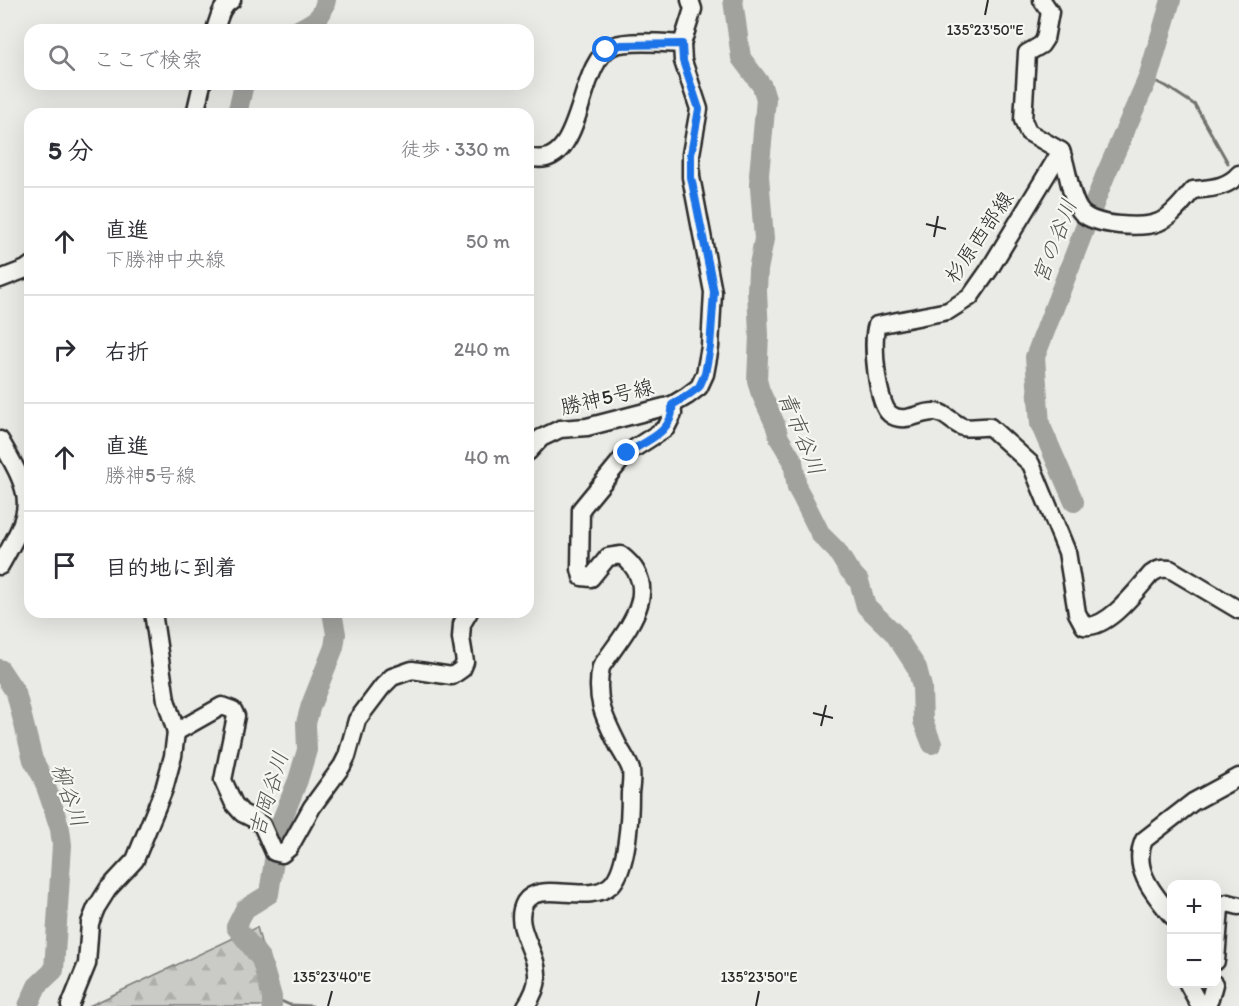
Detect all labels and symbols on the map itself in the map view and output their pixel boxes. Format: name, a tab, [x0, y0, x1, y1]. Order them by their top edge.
text: 135°23'50"E	[946, 21, 1024, 39]
route start	[592, 36, 618, 62]
street label: 杉原西部線	[939, 186, 1018, 287]
water label: 宮の谷川	[1026, 195, 1083, 287]
street label: 勝神5号線	[558, 374, 656, 419]
water label: 青市谷川	[773, 387, 831, 479]
route end	[613, 439, 639, 465]
water label: 吉岡谷川	[243, 748, 294, 840]
water label: 柳谷川	[46, 760, 93, 831]
text: 135°23'40"E	[293, 968, 371, 986]
text: 135°23'50"E	[720, 968, 798, 986]

